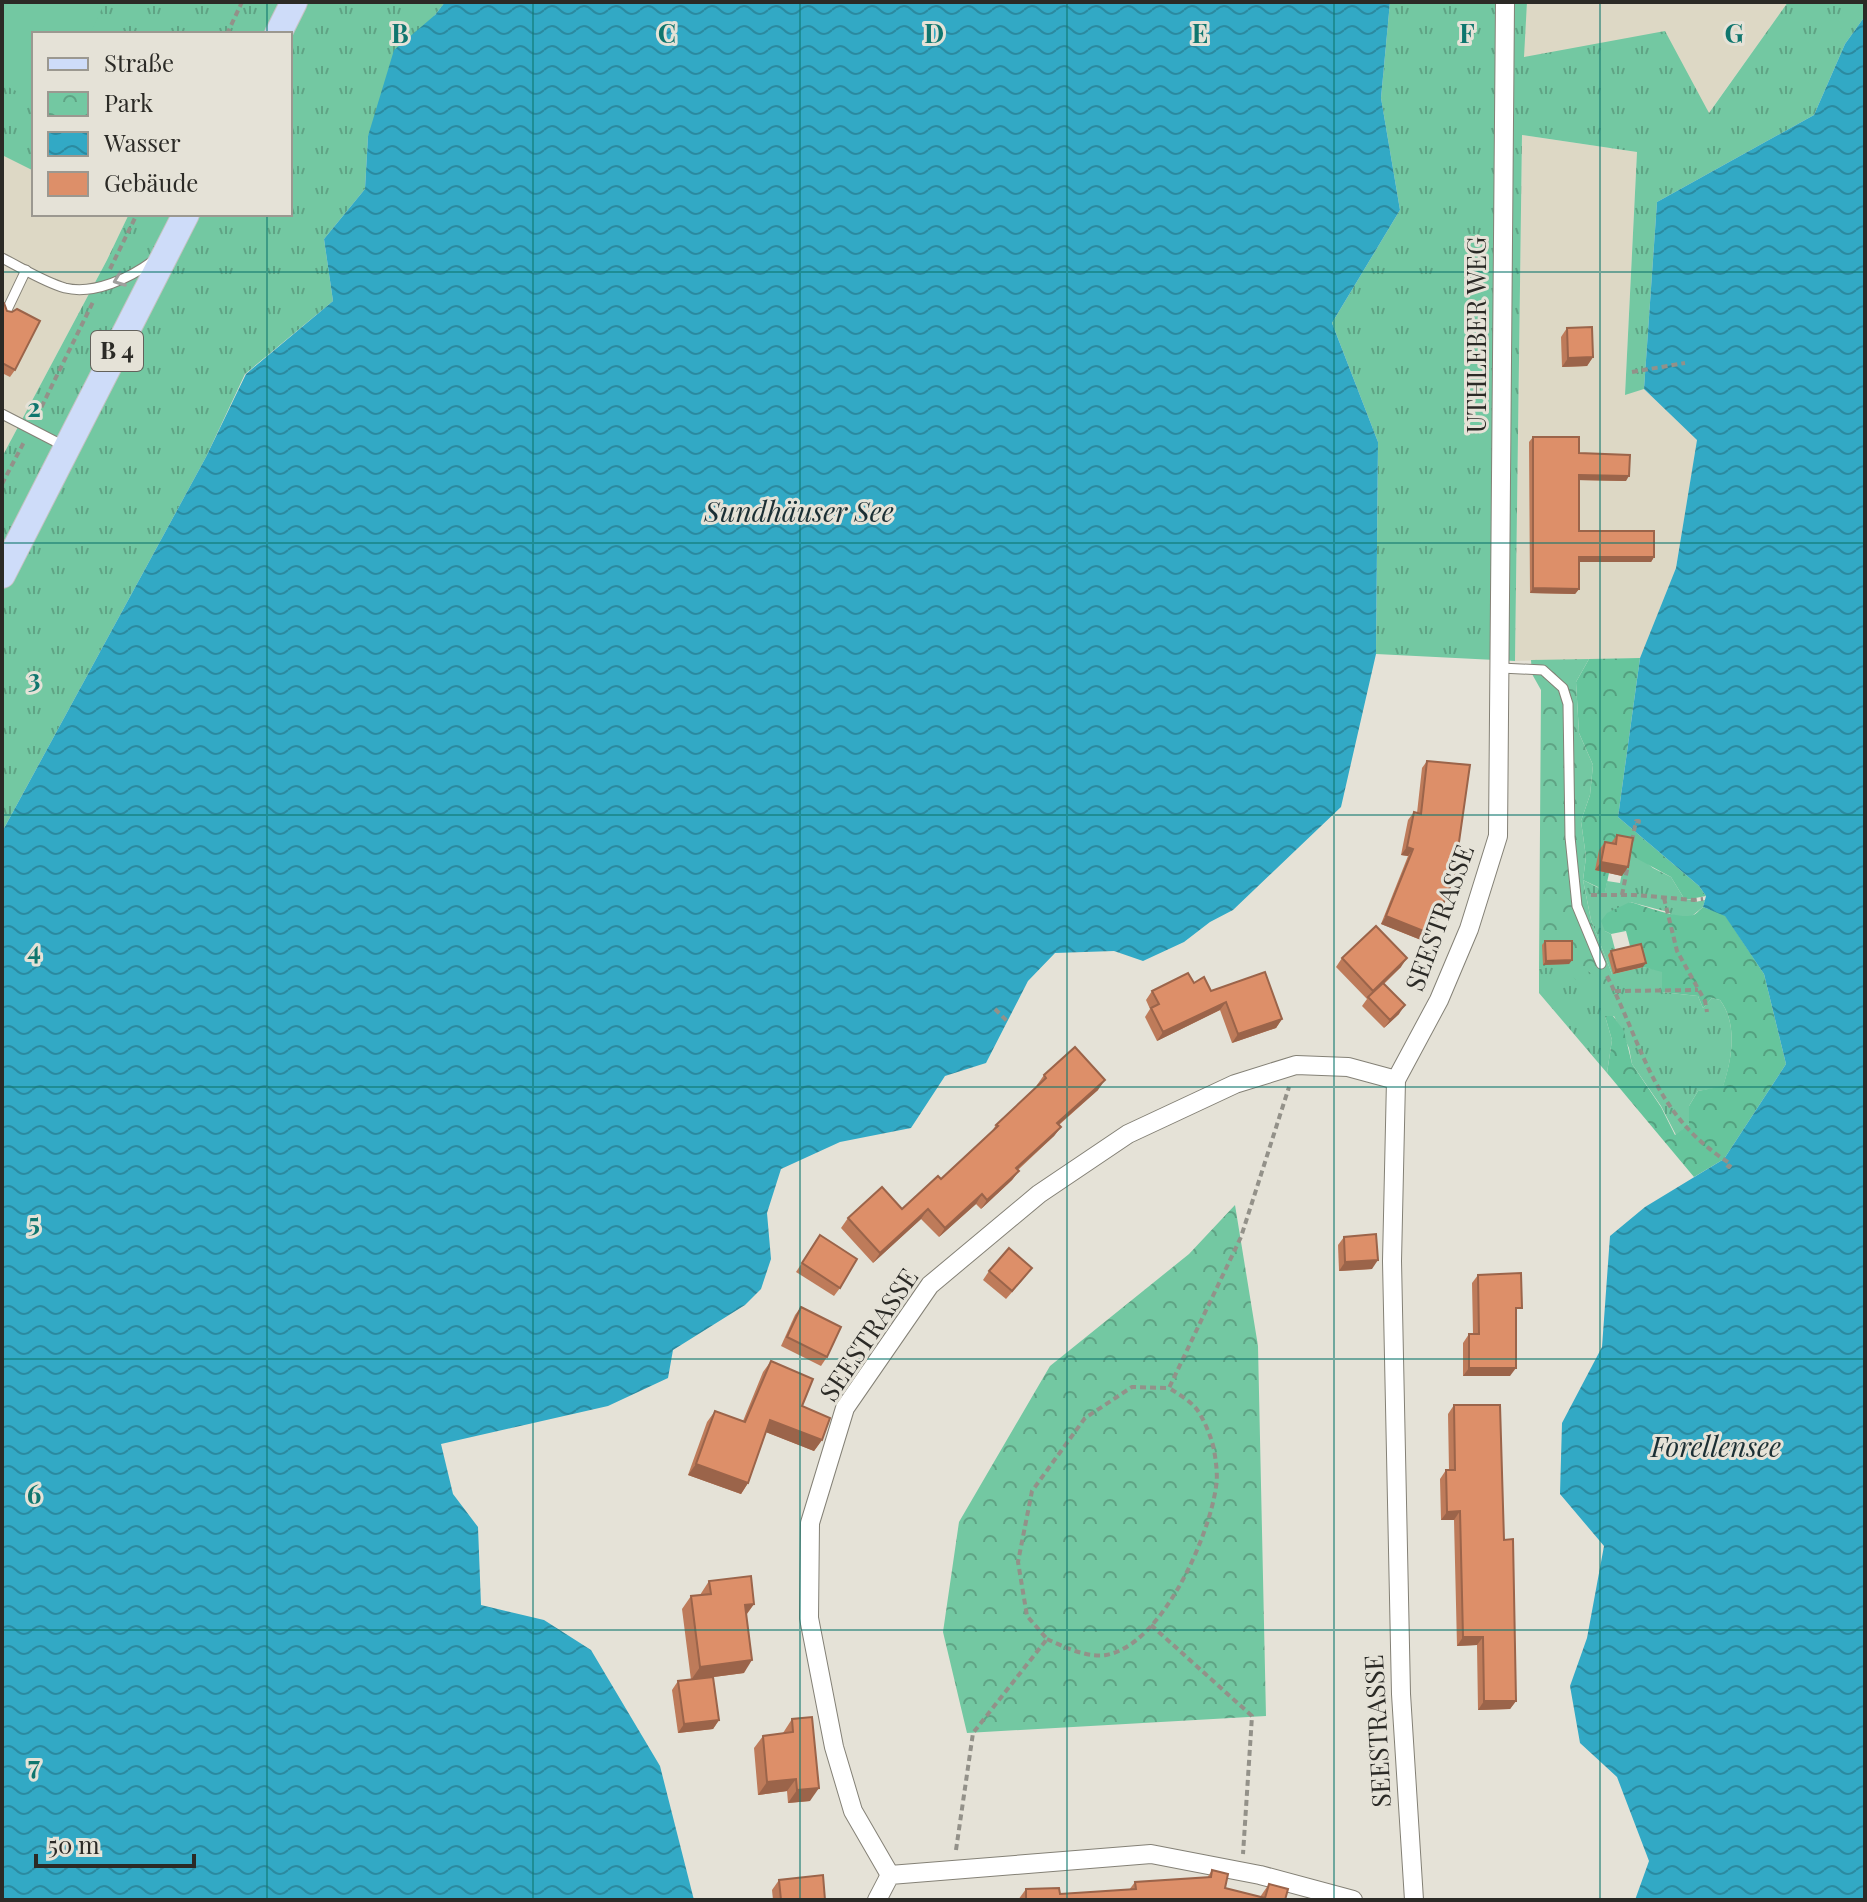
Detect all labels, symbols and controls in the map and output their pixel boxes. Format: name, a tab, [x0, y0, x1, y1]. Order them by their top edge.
text: B	[391, 15, 409, 50]
text: C	[658, 15, 676, 50]
text: D	[924, 15, 944, 50]
text: E	[1192, 15, 1208, 50]
text: F	[1459, 15, 1475, 50]
text: G	[1724, 15, 1744, 50]
legend	[32, 32, 292, 216]
text: Straße	[104, 46, 174, 78]
text: Park	[104, 86, 154, 118]
text: Wasser	[103, 126, 181, 158]
text: Gebäude	[104, 166, 199, 198]
street label: UTHLEBER WEG	[1458, 237, 1493, 433]
one-way arrow	[113, 270, 127, 287]
road number: B 4	[91, 331, 143, 371]
text: 2	[27, 389, 41, 424]
water label: Sundhäuser See	[703, 492, 894, 529]
text: 3	[28, 660, 40, 695]
street label: SEESTRASSE	[1396, 840, 1481, 995]
text: 4	[27, 932, 41, 967]
text: 5	[28, 1204, 40, 1239]
street label: SEESTRASSE	[810, 1261, 925, 1407]
water label: Forellensee	[1650, 1427, 1781, 1464]
text: 6	[27, 1476, 41, 1511]
street label: SEESTRASSE	[1355, 1654, 1398, 1808]
text: 7	[28, 1747, 40, 1782]
scale bar	[36, 1818, 194, 1868]
text: 50 m	[48, 1828, 100, 1860]

